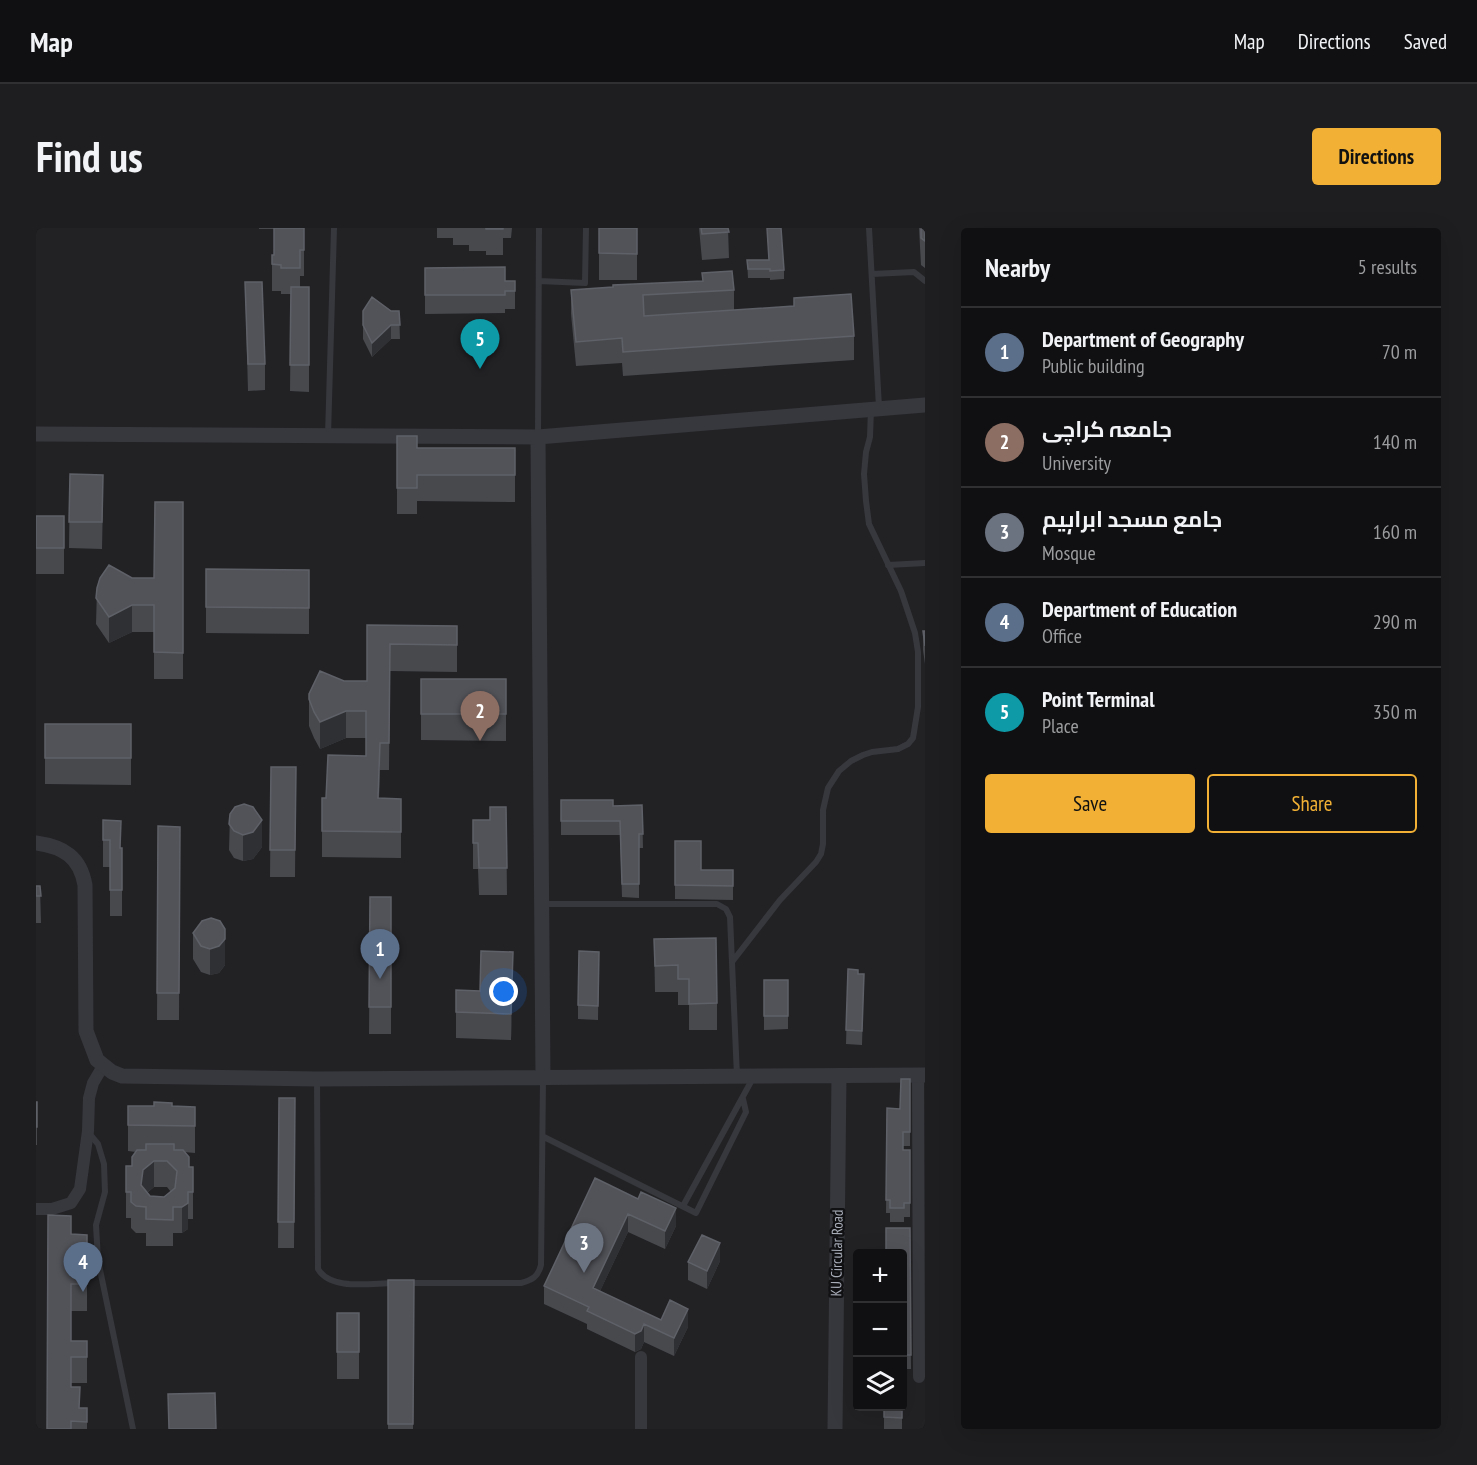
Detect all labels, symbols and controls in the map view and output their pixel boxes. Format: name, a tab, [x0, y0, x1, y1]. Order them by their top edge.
text: Map	[30, 23, 73, 60]
text: Map	[1234, 28, 1265, 55]
text: Directions	[1298, 28, 1371, 55]
text: Saved	[1404, 28, 1447, 55]
button: Directions	[1312, 128, 1441, 185]
text: Find us	[36, 129, 143, 184]
text: Nearby	[985, 251, 1050, 284]
text: 5 results	[1358, 254, 1417, 280]
pin: 5	[460, 320, 500, 369]
text: Department of Geography	[1042, 325, 1244, 353]
text: 1	[1000, 339, 1009, 365]
text: 70 m	[1382, 339, 1417, 365]
text: Public building	[1042, 353, 1145, 379]
text: جامعہ کراچی	[1042, 415, 1172, 443]
text: 2	[1000, 429, 1009, 455]
text: 140 m	[1373, 429, 1417, 455]
text: University	[1042, 450, 1111, 476]
text: جامع مسجد ابراہیم	[1042, 505, 1222, 533]
text: 3	[1000, 519, 1009, 545]
text: 160 m	[1373, 519, 1417, 545]
text: Mosque	[1042, 540, 1096, 566]
text: Department of Education	[1042, 595, 1237, 623]
text: 4	[1000, 609, 1009, 635]
text: 290 m	[1373, 609, 1417, 635]
text: Office	[1042, 623, 1082, 649]
text: Point Terminal	[1042, 685, 1155, 713]
pin: 2	[460, 692, 500, 741]
text: 5	[1000, 699, 1009, 725]
text: 350 m	[1373, 699, 1417, 725]
text: Place	[1042, 713, 1079, 739]
button: Save	[985, 774, 1195, 833]
button: Share	[1207, 774, 1417, 833]
pin: 1	[360, 930, 400, 979]
your location	[489, 977, 518, 1006]
street label: KU Circular Road	[826, 1209, 847, 1297]
pin: 3	[564, 1224, 604, 1273]
pin: 4	[64, 1242, 102, 1292]
map controls	[853, 1249, 907, 1411]
button: +	[853, 1249, 907, 1303]
button: −	[853, 1303, 907, 1357]
button: layers	[853, 1357, 907, 1411]

